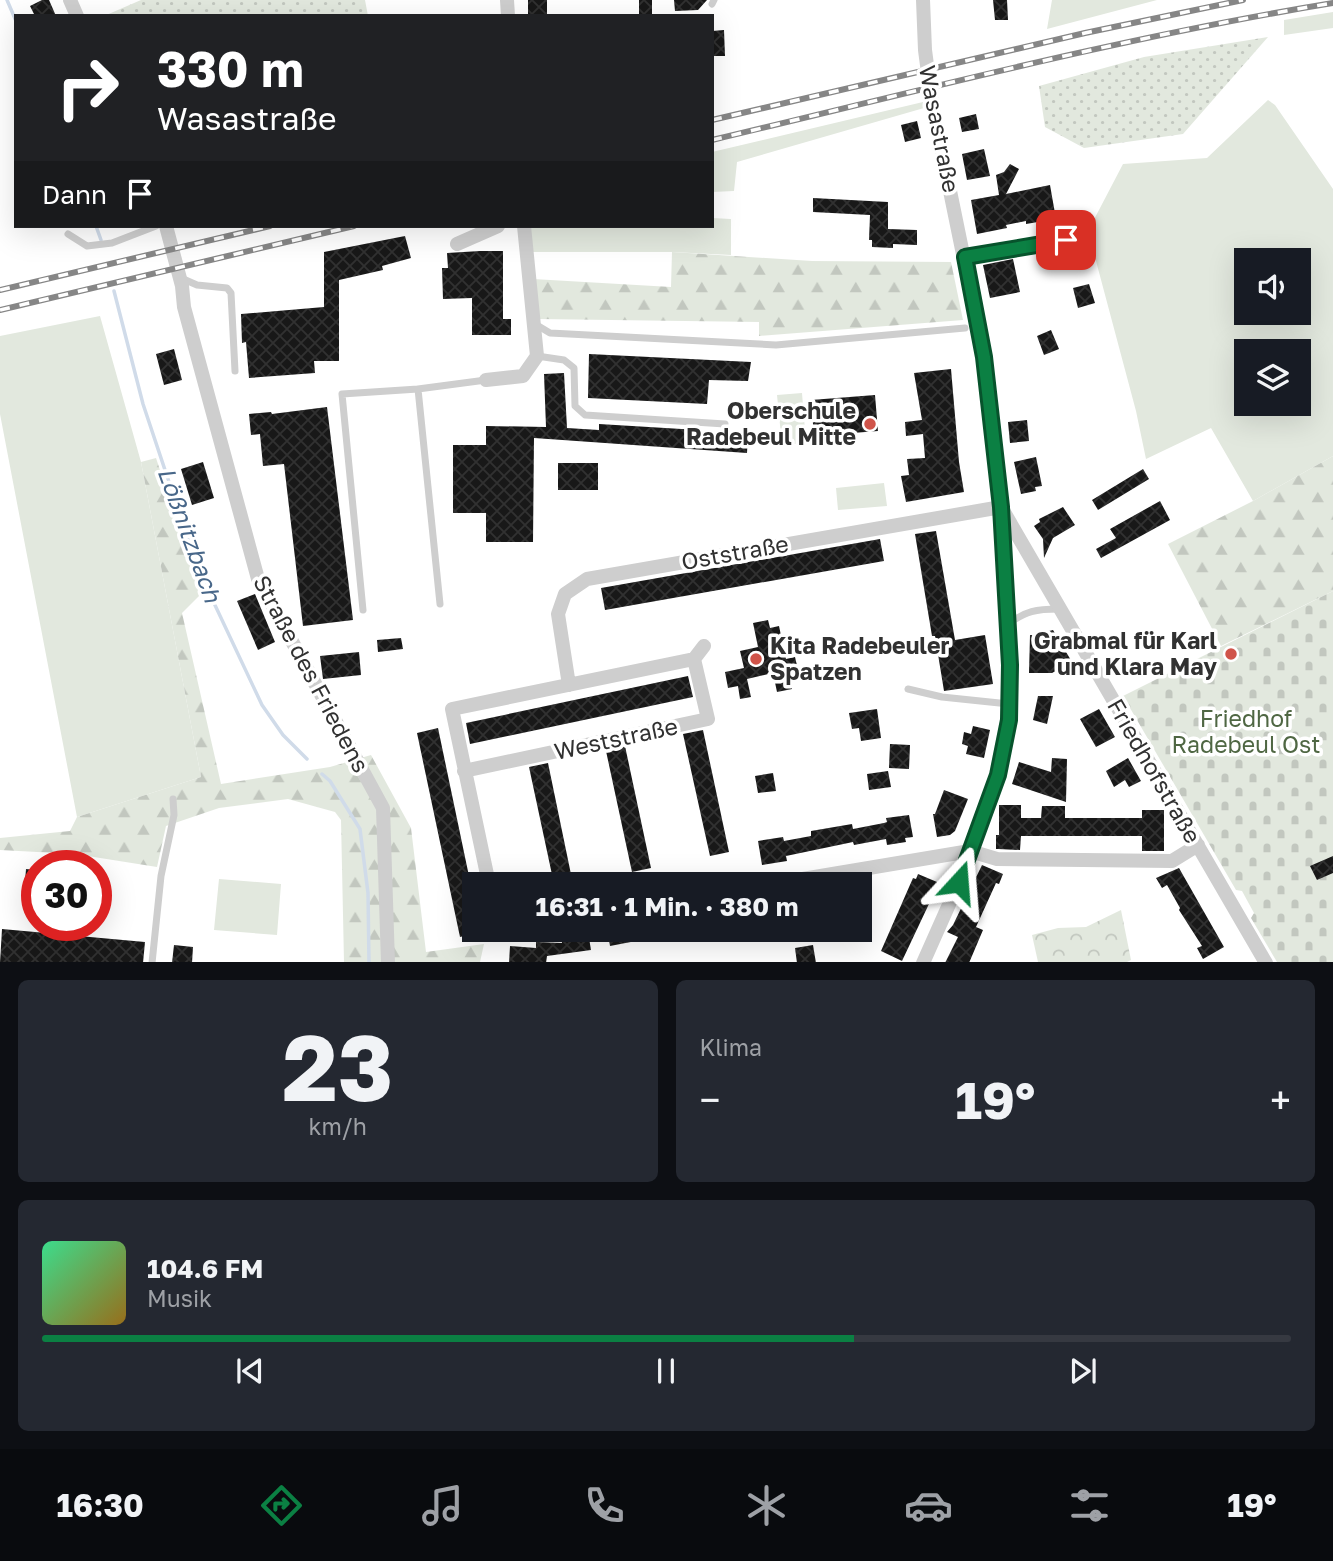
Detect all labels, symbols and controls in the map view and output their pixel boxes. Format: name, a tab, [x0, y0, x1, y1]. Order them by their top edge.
text: 330 m	[157, 39, 304, 98]
icon: right	[42, 42, 133, 133]
street label: Wasastraße	[914, 63, 966, 195]
text: Wasastraße	[157, 99, 337, 137]
icon: arrive	[121, 175, 159, 213]
text: Dann	[42, 179, 107, 210]
pin	[1036, 210, 1096, 270]
icon: arrive	[1047, 221, 1085, 259]
map controls	[1234, 248, 1311, 416]
button: sound	[1234, 248, 1311, 325]
button: layers	[1234, 339, 1311, 416]
place label: Oberschule Radebeul Mitte	[686, 396, 856, 450]
marker: Oberschule Radebeul Mitte	[862, 416, 878, 432]
water label: Lößnitzbach	[153, 463, 229, 607]
street label: Oststraße	[679, 529, 791, 575]
street label: Straße des Friedens	[248, 570, 376, 777]
place label: Grabmal für Karl und Klara May	[1034, 626, 1217, 680]
place label: Kita Radebeuler Spatzen	[770, 631, 950, 685]
marker: Grabmal für Karl und Klara May	[1223, 646, 1239, 662]
marker: Kita Radebeuler Spatzen	[748, 651, 764, 667]
street label: Friedhofstraße	[1102, 693, 1208, 848]
park label: Friedhof Radebeul Ost	[1172, 704, 1320, 758]
street label: Weststraße	[551, 711, 680, 765]
position arrow	[922, 845, 996, 919]
speed limit sign: 30	[21, 850, 112, 941]
text: 16:31 · 1 Min. · 380 m	[536, 891, 798, 922]
text: 23	[282, 1012, 393, 1121]
text: Klima	[700, 1033, 762, 1061]
text: 19°	[955, 1068, 1035, 1130]
text: −	[700, 1077, 720, 1122]
text: +	[1270, 1077, 1291, 1122]
text: km/h	[308, 1112, 367, 1140]
text: 104.6 FM	[147, 1253, 263, 1284]
text: Musik	[147, 1284, 212, 1312]
icon: previous	[231, 1352, 269, 1390]
icon: pause	[647, 1352, 685, 1390]
icon: next	[1064, 1352, 1102, 1390]
icon: directions	[257, 1481, 306, 1530]
icon: music	[418, 1481, 467, 1530]
icon: phone	[580, 1481, 629, 1530]
icon: climate	[742, 1481, 791, 1530]
icon: car	[904, 1481, 953, 1530]
icon: filters	[1065, 1481, 1114, 1530]
text: 16:30	[56, 1486, 144, 1524]
text: 19°	[1227, 1486, 1277, 1524]

